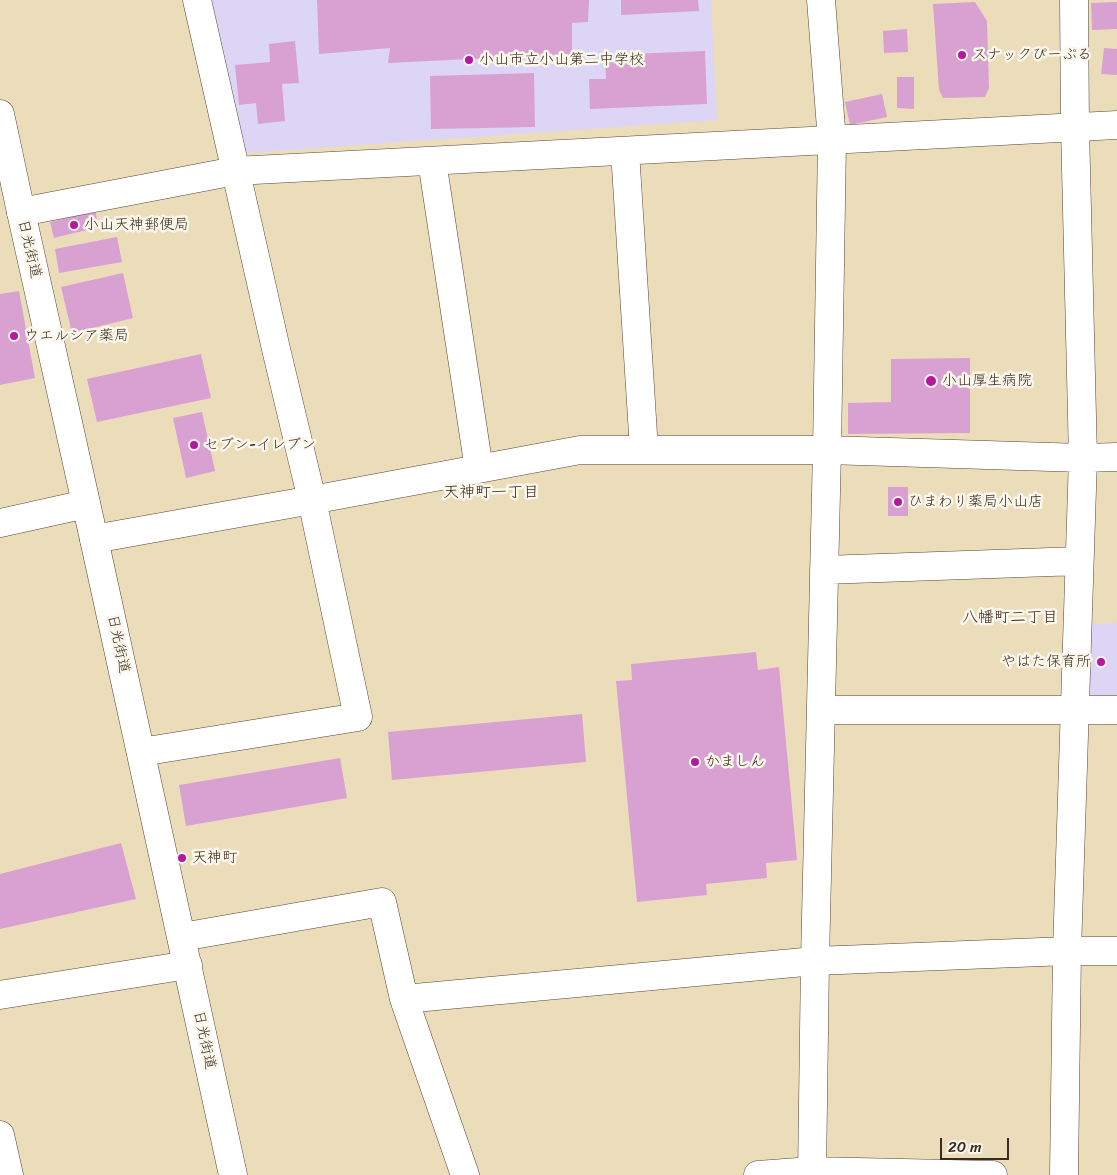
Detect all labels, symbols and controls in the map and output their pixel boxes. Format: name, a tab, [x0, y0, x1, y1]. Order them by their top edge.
place label: スナックぴーぷる	[972, 46, 1092, 64]
marker: スナックぴーぷる	[956, 49, 968, 61]
place label: 小山市立小山第二中学校	[479, 51, 644, 69]
marker: 小山市立小山第二中学校	[463, 54, 475, 66]
place label: 小山天神郵便局	[84, 216, 189, 234]
street label: 日光街道	[13, 218, 45, 280]
marker: 小山天神郵便局	[68, 219, 80, 231]
place label: ウエルシア薬局	[24, 327, 129, 345]
marker: ウエルシア薬局	[8, 330, 20, 342]
place label: 小山厚生病院	[942, 372, 1032, 390]
marker: 小山厚生病院	[924, 374, 938, 388]
place label: セブン-イレブン	[204, 436, 316, 454]
marker: セブン-イレブン	[188, 439, 200, 451]
district label: 天神町一丁目	[443, 483, 539, 503]
place label: ひまわり薬局小山店	[908, 493, 1043, 511]
marker: ひまわり薬局小山店	[892, 496, 904, 508]
district label: 八幡町二丁目	[962, 608, 1058, 628]
street label: 日光街道	[103, 613, 133, 675]
place label: やはた保育所	[1001, 653, 1091, 671]
marker: やはた保育所	[1095, 656, 1107, 668]
place label: かましん	[705, 753, 765, 771]
marker: かましん	[689, 756, 701, 768]
place label: 天神町	[192, 849, 237, 867]
marker: 天神町	[176, 852, 188, 864]
street label: 日光街道	[189, 1009, 219, 1071]
scale bar	[942, 1128, 1011, 1160]
text: 20 m	[948, 1134, 982, 1160]

